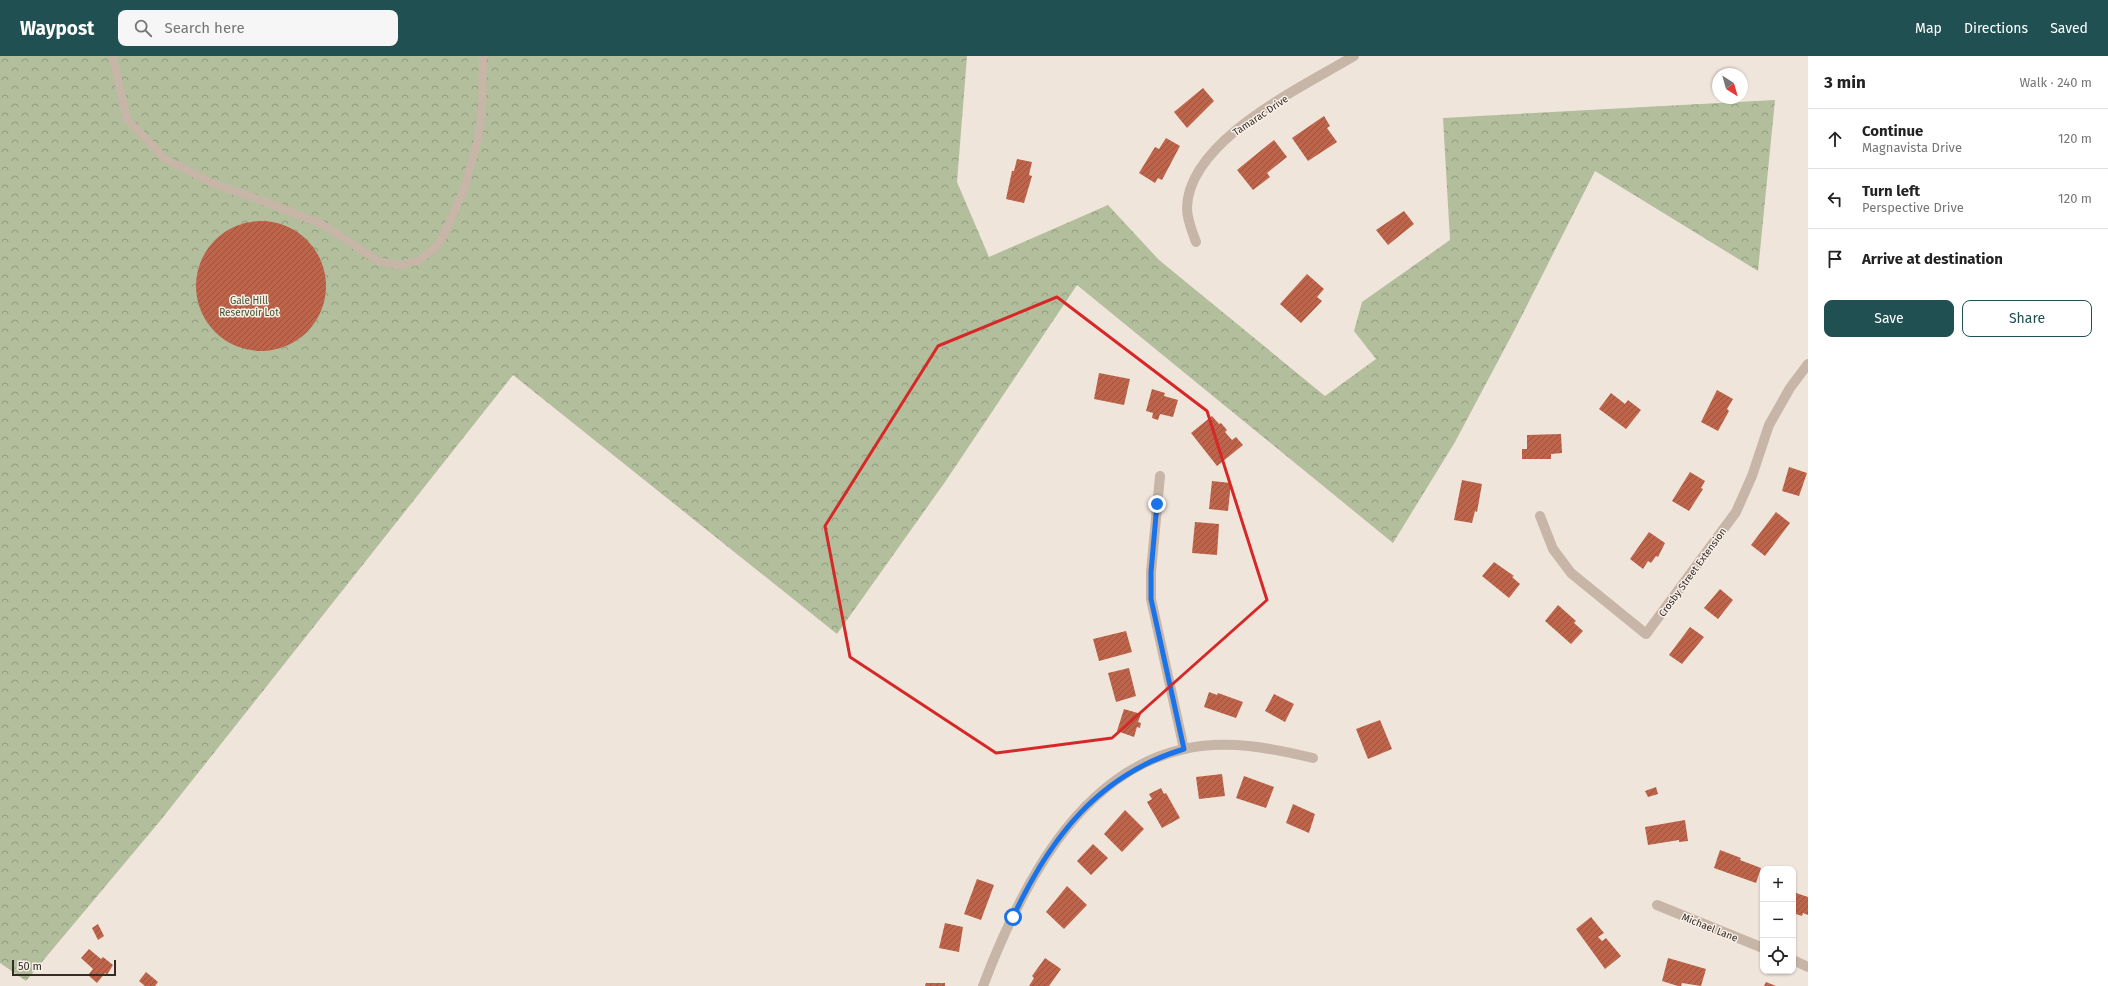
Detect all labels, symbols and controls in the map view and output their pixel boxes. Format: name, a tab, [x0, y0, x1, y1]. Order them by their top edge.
search box	[118, 10, 398, 46]
text: Waypost	[20, 17, 94, 40]
icon: search	[132, 17, 154, 39]
text: Search here	[164, 19, 245, 37]
text: Map	[1915, 20, 1942, 37]
text: Directions	[1964, 20, 2028, 37]
text: Saved	[2050, 20, 2088, 37]
north arrow	[1712, 68, 1748, 104]
text: 3 min	[1824, 72, 1866, 93]
text: Walk · 240 m	[2019, 75, 2092, 90]
street label: Tamarac Drive	[1231, 93, 1290, 139]
text: Continue	[1862, 122, 1923, 140]
icon: ahead	[1824, 128, 1846, 150]
text: 120 m	[2058, 131, 2092, 146]
text: Magnavista Drive	[1862, 140, 1962, 155]
text: Turn left	[1862, 182, 1920, 200]
icon: left	[1824, 188, 1846, 210]
text: 120 m	[2058, 191, 2092, 206]
text: Perspective Drive	[1862, 200, 1964, 215]
icon: arrive	[1824, 248, 1846, 270]
text: Arrive at destination	[1862, 250, 2003, 268]
park label: Gale Hill Reservoir Lot	[219, 295, 279, 319]
button: Save	[1824, 300, 1954, 337]
button: Share	[1962, 300, 2092, 337]
route end	[1148, 495, 1166, 513]
street label: Crosby Street Extension	[1657, 526, 1729, 619]
map controls	[1760, 866, 1796, 974]
button: +	[1760, 866, 1796, 902]
button: −	[1760, 902, 1796, 938]
route start	[1004, 908, 1022, 926]
street label: Michael Lane	[1680, 911, 1739, 945]
button: locate	[1760, 938, 1796, 974]
scale bar	[12, 958, 116, 977]
text: 50 m	[18, 960, 42, 973]

